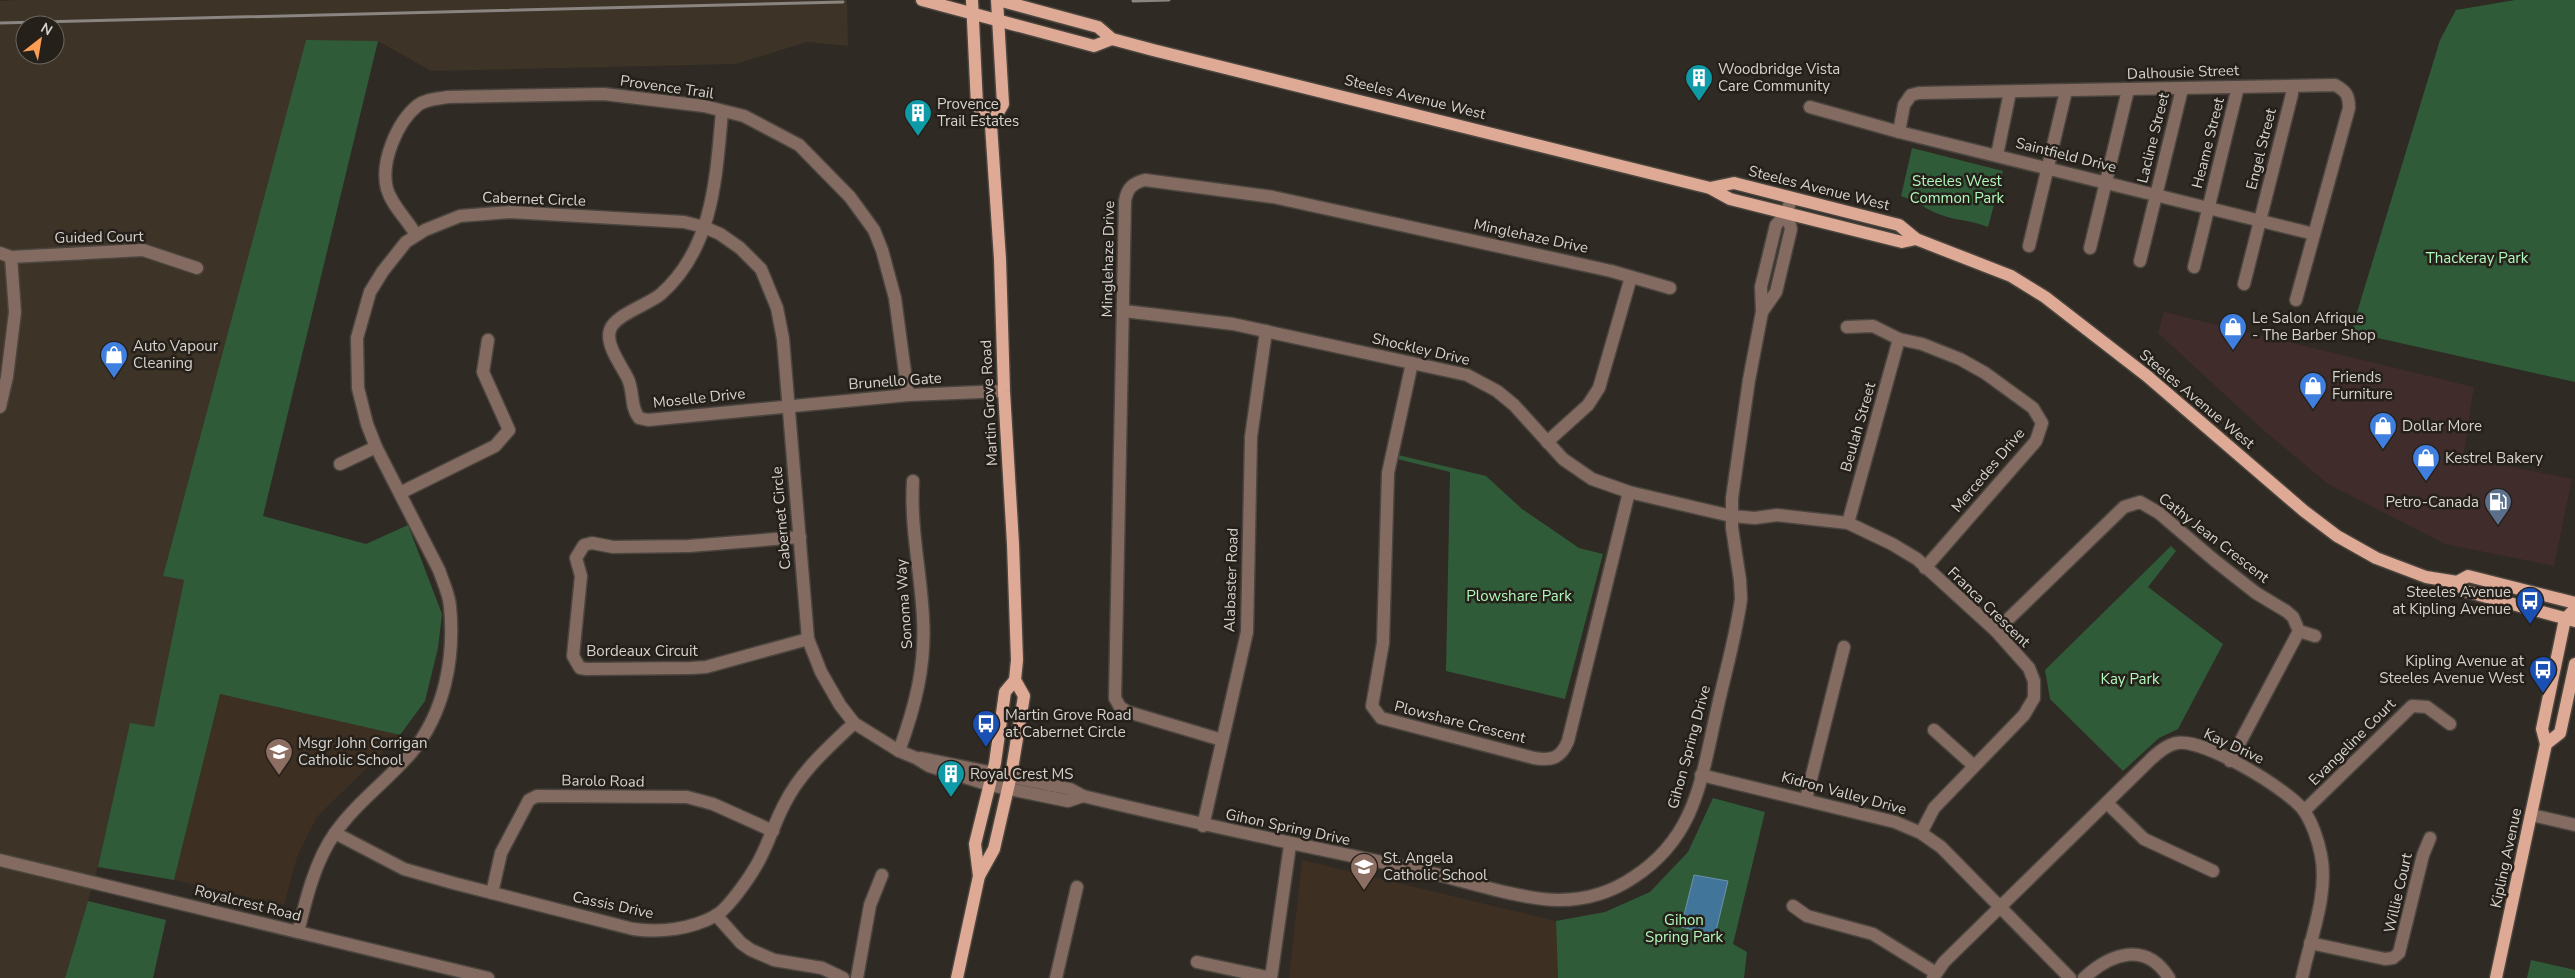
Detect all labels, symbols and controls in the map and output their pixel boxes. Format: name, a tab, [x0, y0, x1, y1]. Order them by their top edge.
north arrow	[15, 15, 65, 65]
text: N	[37, 18, 56, 40]
place label: Woodbridge Vista Care Community	[1718, 59, 1840, 96]
street label: Dalhousie Street	[2127, 60, 2240, 84]
building icon: Woodbridge Vista Care Community	[1684, 63, 1714, 102]
street label: Steeles Avenue West	[1342, 70, 1488, 124]
street label: Provence Trail	[619, 71, 716, 104]
street label: Lacline Street	[2132, 90, 2174, 185]
place label: Provence Trail Estates	[937, 94, 1019, 131]
street label: Heame Street	[2187, 95, 2229, 191]
building icon: Provence Trail Estates	[903, 98, 933, 137]
street label: Engel Street	[2241, 105, 2281, 192]
street label: Saintfield Drive	[2013, 133, 2119, 177]
street label: Steeles Avenue West	[1746, 161, 1892, 215]
park label: Steeles West Common Park	[1910, 171, 2005, 208]
street label: Cabernet Circle	[482, 187, 586, 211]
street label: Minglehaze Drive	[1097, 200, 1119, 317]
street label: Minglehaze Drive	[1472, 214, 1590, 258]
street label: Guided Court	[54, 226, 145, 248]
park label: Thackeray Park	[2426, 248, 2529, 268]
place label: Le Salon Afrique - The Barber Shop	[2252, 308, 2376, 345]
shop icon: Le Salon Afrique - The Barber Shop	[2218, 312, 2248, 351]
street label: Shockley Drive	[1370, 328, 1472, 370]
place label: Auto Vapour Cleaning	[133, 336, 219, 373]
street label: Martin Grove Road	[976, 339, 1002, 467]
shop icon: Auto Vapour Cleaning	[99, 340, 129, 379]
street label: Steeles Avenue West	[2135, 345, 2259, 454]
place label: Friends Furniture	[2332, 367, 2393, 404]
street label: Brunello Gate	[848, 368, 942, 394]
shop icon: Friends Furniture	[2298, 371, 2328, 410]
street label: Beulah Street	[1836, 379, 1881, 474]
street label: Moselle Drive	[652, 383, 746, 413]
shop icon: Dollar More	[2368, 411, 2398, 450]
place label: Dollar More	[2402, 416, 2482, 436]
street label: Mercedes Drive	[1947, 424, 2029, 516]
shop icon: Kestrel Bakery	[2411, 443, 2441, 482]
place label: Kestrel Bakery	[2445, 448, 2543, 468]
street label: Cabernet Circle	[767, 465, 795, 570]
fuel station icon: Petro-Canada	[2483, 487, 2513, 526]
street label: Cathy Jean Crescent	[2155, 488, 2274, 588]
place label: Petro-Canada	[2385, 492, 2479, 512]
street label: Alabaster Road	[1219, 527, 1243, 633]
street label: Sonoma Way	[891, 558, 917, 650]
street label: Franca Crescent	[1943, 562, 2035, 652]
place label: Steeles Avenue at Kipling Avenue	[2392, 582, 2511, 619]
park label: Plowshare Park	[1466, 586, 1572, 606]
bus stop icon: Steeles Avenue at Kipling Avenue	[2515, 586, 2545, 625]
street label: Bordeaux Circuit	[586, 641, 699, 661]
place label: Kipling Avenue at Steeles Avenue West	[2379, 651, 2525, 688]
bus stop icon: Kipling Avenue at Steeles Avenue West	[2528, 655, 2558, 694]
park label: Kay Park	[2101, 669, 2160, 689]
street label: Gihon Spring Drive	[1663, 683, 1715, 811]
street label: Evangeline Court	[2304, 694, 2400, 790]
street label: Plowshare Crescent	[1392, 696, 1528, 748]
place label: Martin Grove Road at Cabernet Circle	[1005, 705, 1131, 742]
bus stop icon: Martin Grove Road at Cabernet Circle	[971, 709, 1001, 748]
street label: Kay Drive	[2201, 723, 2267, 769]
place label: Msgr John Corrigan Catholic School	[298, 733, 428, 770]
school or university icon: Msgr John Corrigan Catholic School	[264, 737, 294, 776]
building icon: Royal Crest MS	[936, 759, 966, 798]
place label: Royal Crest MS	[970, 764, 1074, 784]
street label: Kidron Valley Drive	[1779, 767, 1909, 819]
street label: Barolo Road	[561, 770, 645, 792]
street label: Gihon Spring Drive	[1224, 804, 1352, 850]
street label: Kipling Avenue	[2486, 806, 2526, 910]
place label: St. Angela Catholic School	[1383, 848, 1488, 885]
street label: Willie Court	[2379, 850, 2417, 935]
school or university icon: St. Angela Catholic School	[1349, 852, 1379, 891]
street label: Royalcrest Road	[193, 880, 303, 926]
street label: Cassis Drive	[571, 887, 655, 923]
park label: Gihon Spring Park	[1645, 910, 1723, 947]

